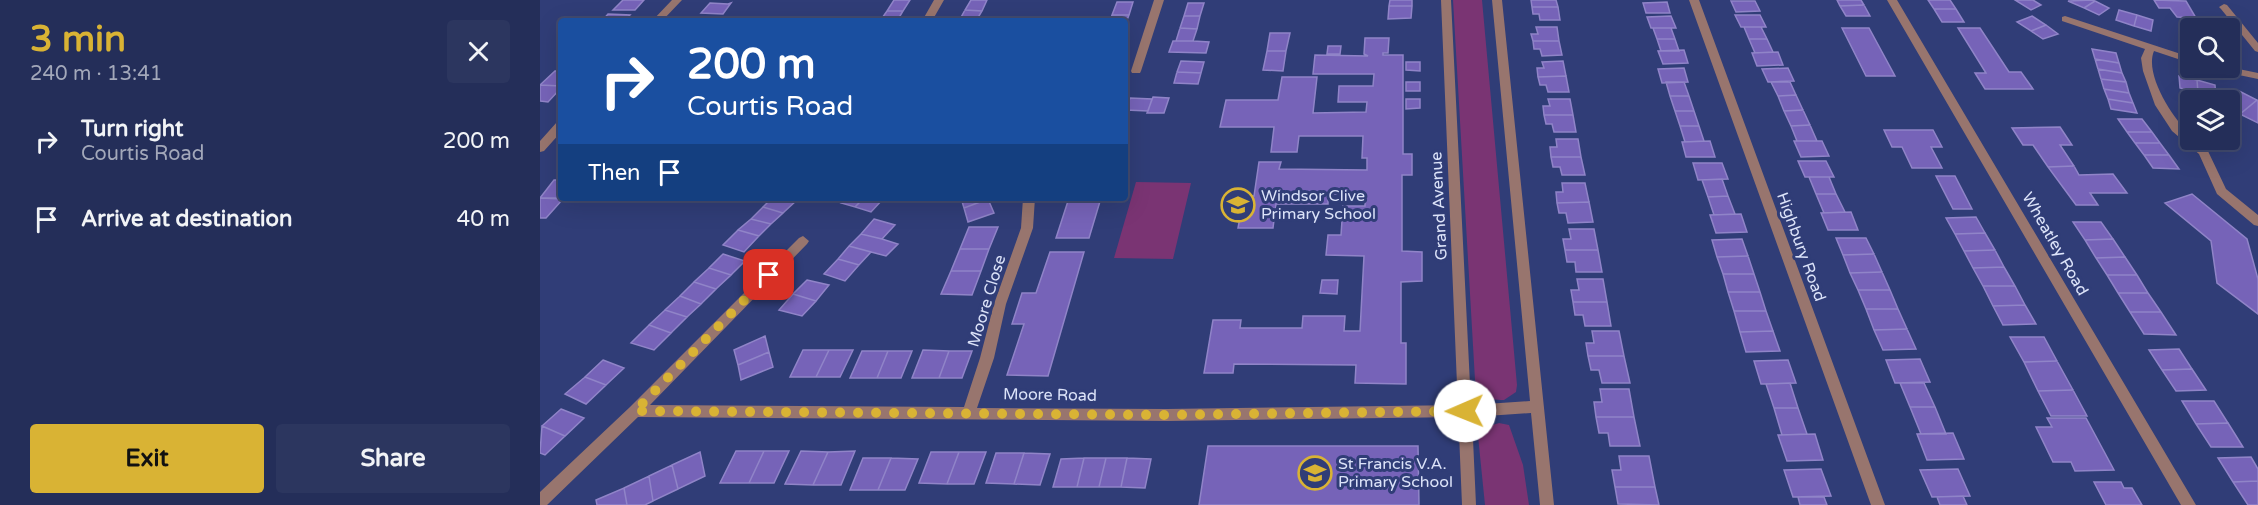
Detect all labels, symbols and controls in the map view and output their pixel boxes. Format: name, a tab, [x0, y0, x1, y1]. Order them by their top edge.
text: 3 min	[30, 18, 126, 61]
map controls	[2180, 18, 2240, 150]
button: search	[2180, 18, 2240, 78]
button: close	[447, 20, 510, 83]
text: 200 m	[687, 39, 816, 90]
icon: right	[588, 42, 666, 120]
text: 240 m · 13:41	[30, 62, 162, 86]
text: Courtis Road	[687, 90, 853, 123]
button: layers	[2180, 90, 2240, 150]
text: Turn right	[81, 116, 183, 142]
icon: right	[30, 125, 63, 158]
text: 200 m	[443, 128, 510, 154]
text: Courtis Road	[81, 142, 204, 166]
street label: Grand Avenue	[1426, 151, 1452, 261]
icon: arrive	[653, 156, 686, 189]
text: Then	[588, 160, 641, 186]
place label: Windsor Clive Primary School	[1261, 186, 1376, 224]
school or university icon: Windsor Clive Primary School	[1220, 187, 1256, 223]
street label: Wheatley Road	[2017, 189, 2093, 299]
street label: Highbury Road	[1772, 190, 1830, 304]
icon: arrive	[30, 203, 63, 236]
text: Arrive at destination	[81, 206, 292, 232]
text: 40 m	[456, 206, 510, 232]
pin	[743, 249, 794, 300]
street label: Moore Close	[963, 252, 1011, 350]
icon: arrive	[752, 258, 785, 291]
position arrow	[1433, 379, 1497, 443]
street label: Moore Road	[1003, 384, 1097, 406]
button: Exit	[30, 424, 264, 493]
button: Share	[276, 424, 510, 493]
place label: St Francis V.A. Primary School	[1338, 454, 1453, 492]
school or university icon: St Francis V.A. Primary School	[1297, 455, 1333, 491]

